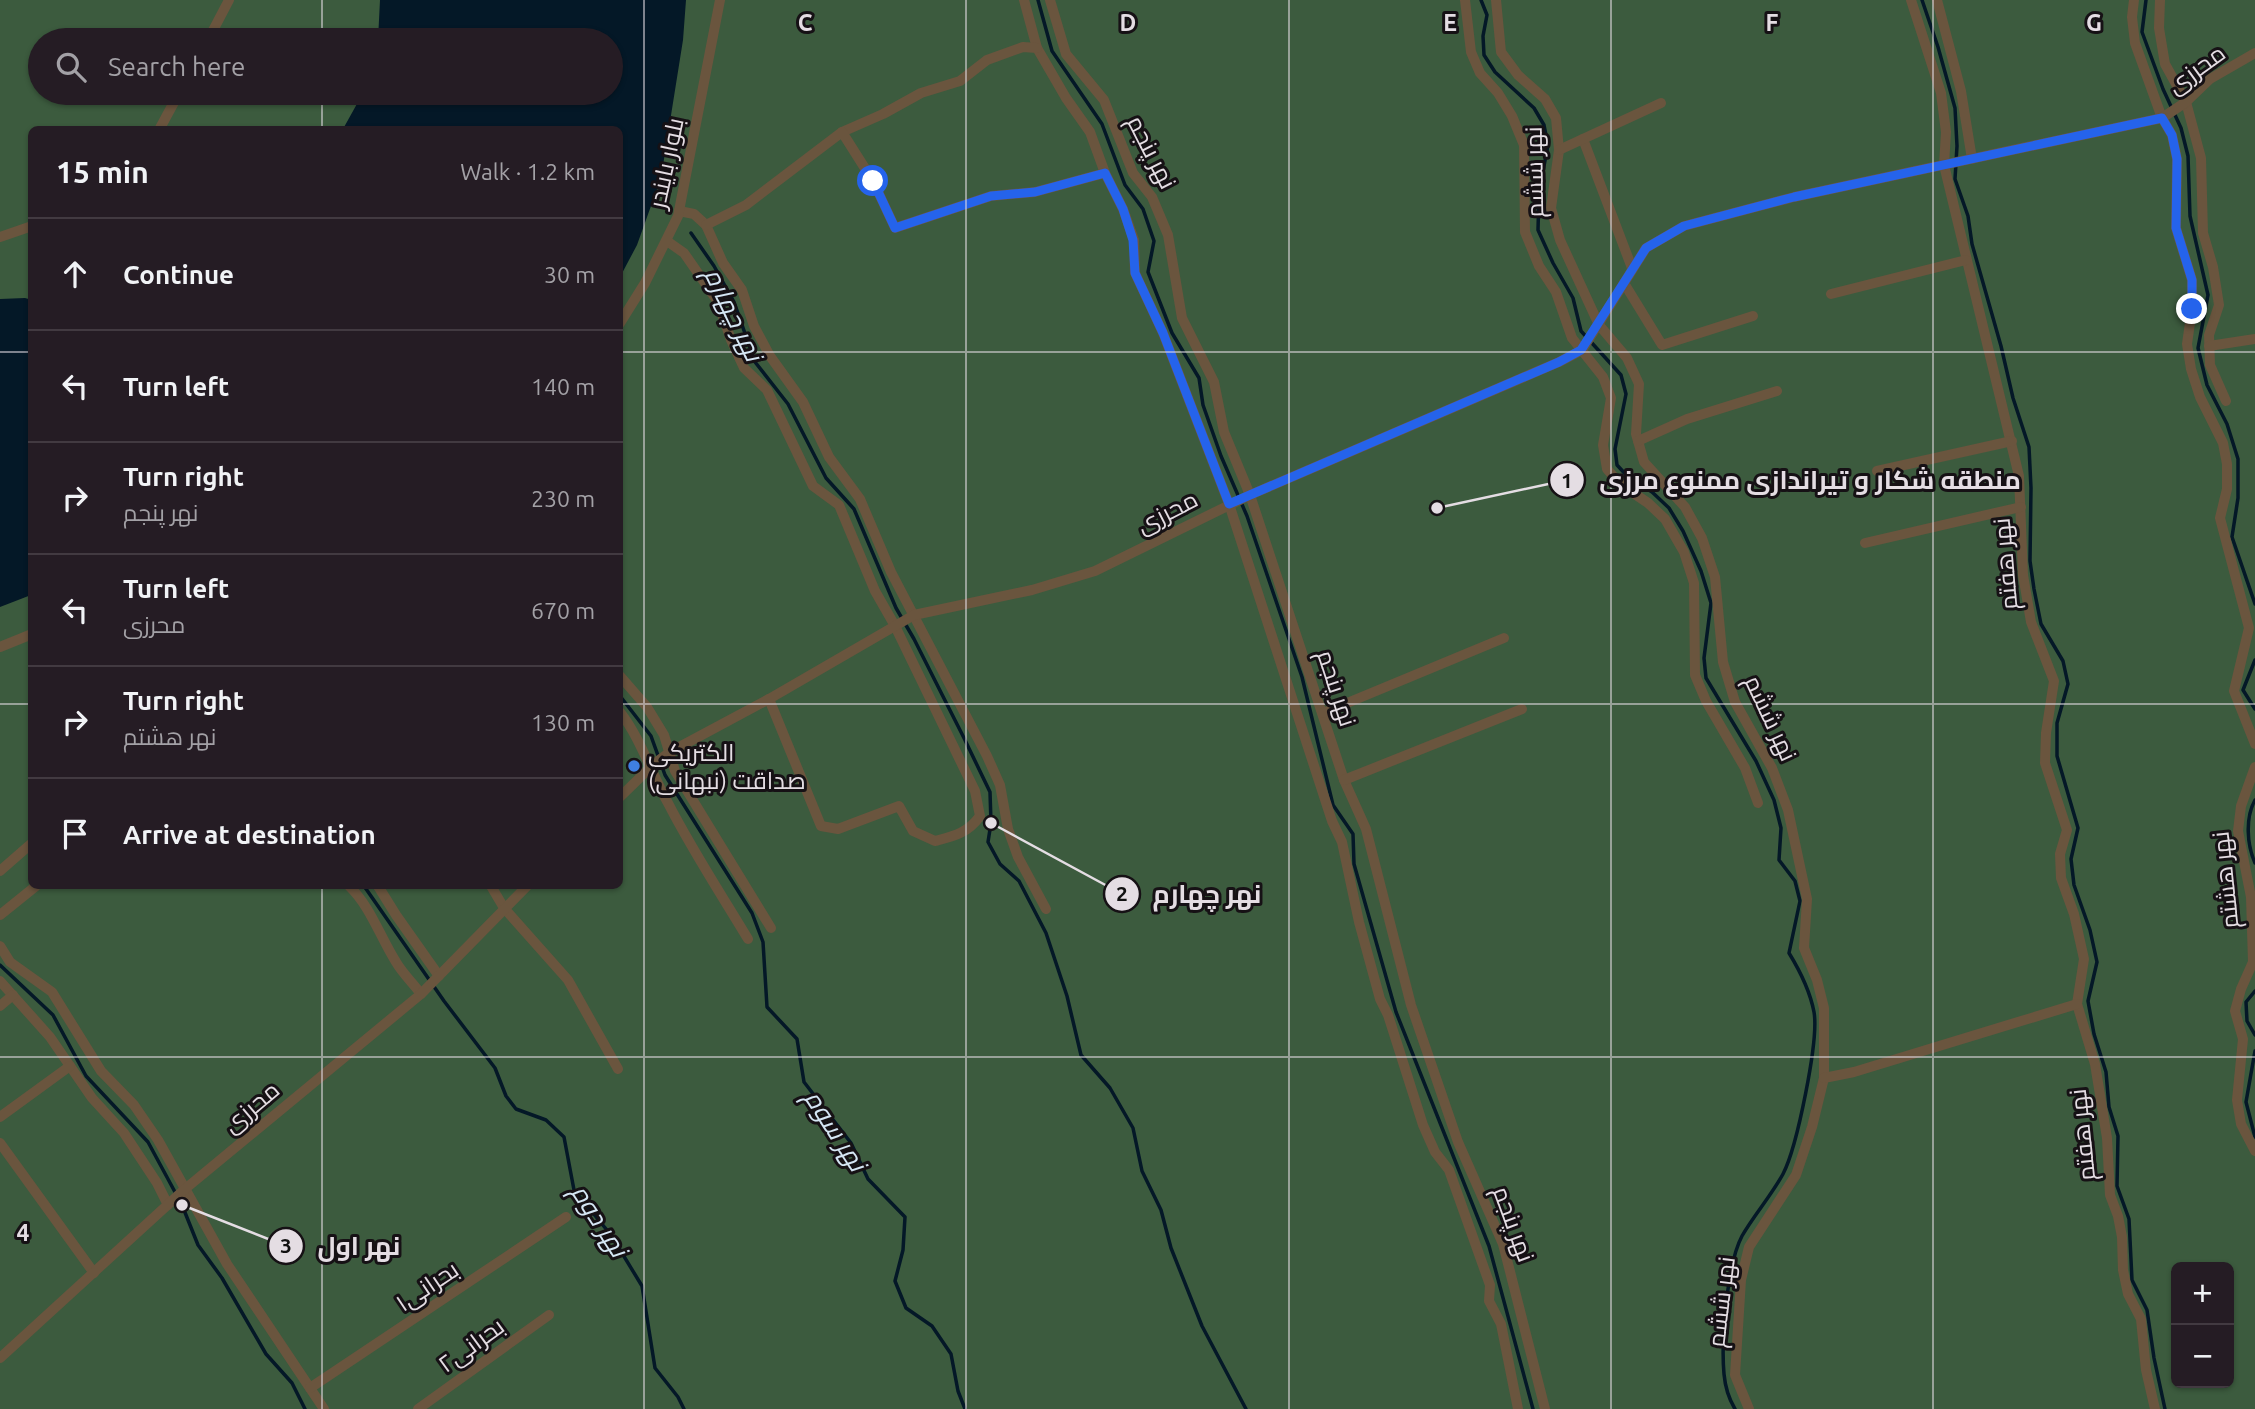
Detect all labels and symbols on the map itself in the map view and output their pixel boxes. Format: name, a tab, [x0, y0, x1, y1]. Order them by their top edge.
text: C	[798, 10, 813, 35]
text: D	[1120, 10, 1136, 35]
text: E	[1443, 10, 1457, 35]
text: F	[1766, 10, 1779, 35]
text: G	[2086, 10, 2102, 35]
street label: محرزی	[2162, 39, 2231, 100]
street label: نهر پنجم	[1119, 111, 1182, 195]
street label: بلوار بایندر	[643, 115, 689, 213]
street label: نهر ششم	[1520, 126, 1551, 218]
route start	[857, 165, 888, 196]
water label: نهر چهارم	[695, 262, 770, 370]
route end	[2176, 293, 2207, 324]
callout: منطقه شکار و تیراندازی ممنوع مرزی	[1550, 457, 2034, 504]
text: منطقه شکار و تیراندازی ممنوع مرزی	[1599, 465, 2021, 497]
text: 1	[1561, 468, 1573, 492]
street label: محرزی	[1132, 485, 1202, 540]
street label: نهر هفتم	[1988, 517, 2025, 611]
street label: نهر پنجم	[1309, 646, 1362, 731]
street label: نهر ششم	[1737, 671, 1803, 766]
place label: الکتریکی صداقت (نبهانی)	[648, 739, 806, 795]
marker: الکتریکی صداقت (نبهانی)	[626, 758, 642, 774]
street label: نهر هشتم	[2206, 830, 2247, 930]
callout: نهر چهارم	[1104, 870, 1276, 917]
text: نهر چهارم	[1153, 879, 1261, 912]
text: 2	[1116, 881, 1128, 905]
street label: محرزی	[217, 1076, 285, 1139]
water label: نهر سوم	[795, 1083, 875, 1181]
street label: نهر هفتم	[2064, 1087, 2103, 1182]
water label: نهر دوم	[562, 1177, 636, 1267]
street label: نهر پنجم	[1485, 1182, 1540, 1267]
text: 4	[17, 1220, 30, 1245]
callout: نهر اول	[269, 1222, 415, 1269]
text: نهر اول	[318, 1231, 400, 1262]
text: 3	[280, 1233, 292, 1257]
street label: بحرانی۱	[391, 1255, 464, 1317]
street label: نهر ششم	[1702, 1255, 1743, 1349]
street label: بحرانی۲	[433, 1312, 510, 1379]

